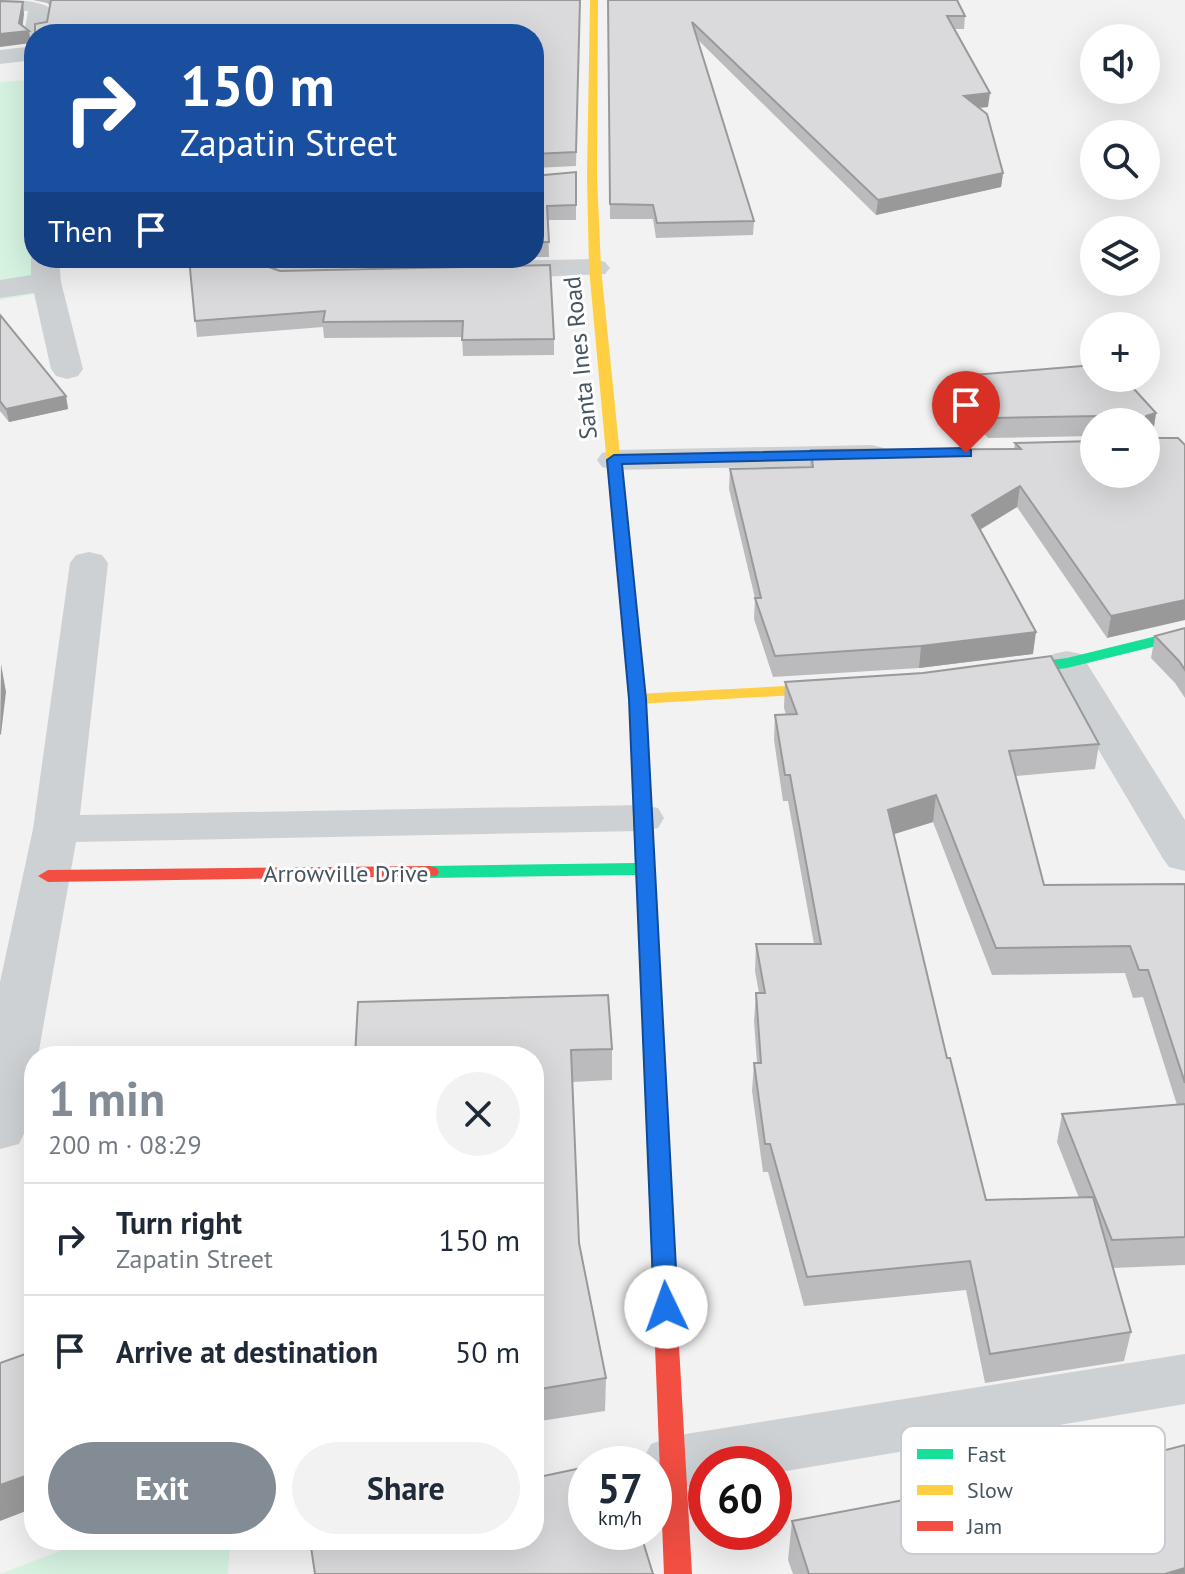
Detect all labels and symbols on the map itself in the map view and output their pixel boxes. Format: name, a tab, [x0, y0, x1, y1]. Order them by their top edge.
street label: Santa Ines Road	[556, 275, 604, 441]
pin	[932, 371, 1000, 453]
street label: Arrowville Drive	[263, 858, 429, 889]
position arrow	[624, 1265, 708, 1349]
legend	[901, 1426, 1165, 1554]
text: Fast	[967, 1440, 1007, 1468]
speed limit sign: 60	[688, 1446, 792, 1550]
text: Slow	[967, 1476, 1013, 1504]
text: Jam	[966, 1512, 1002, 1540]

